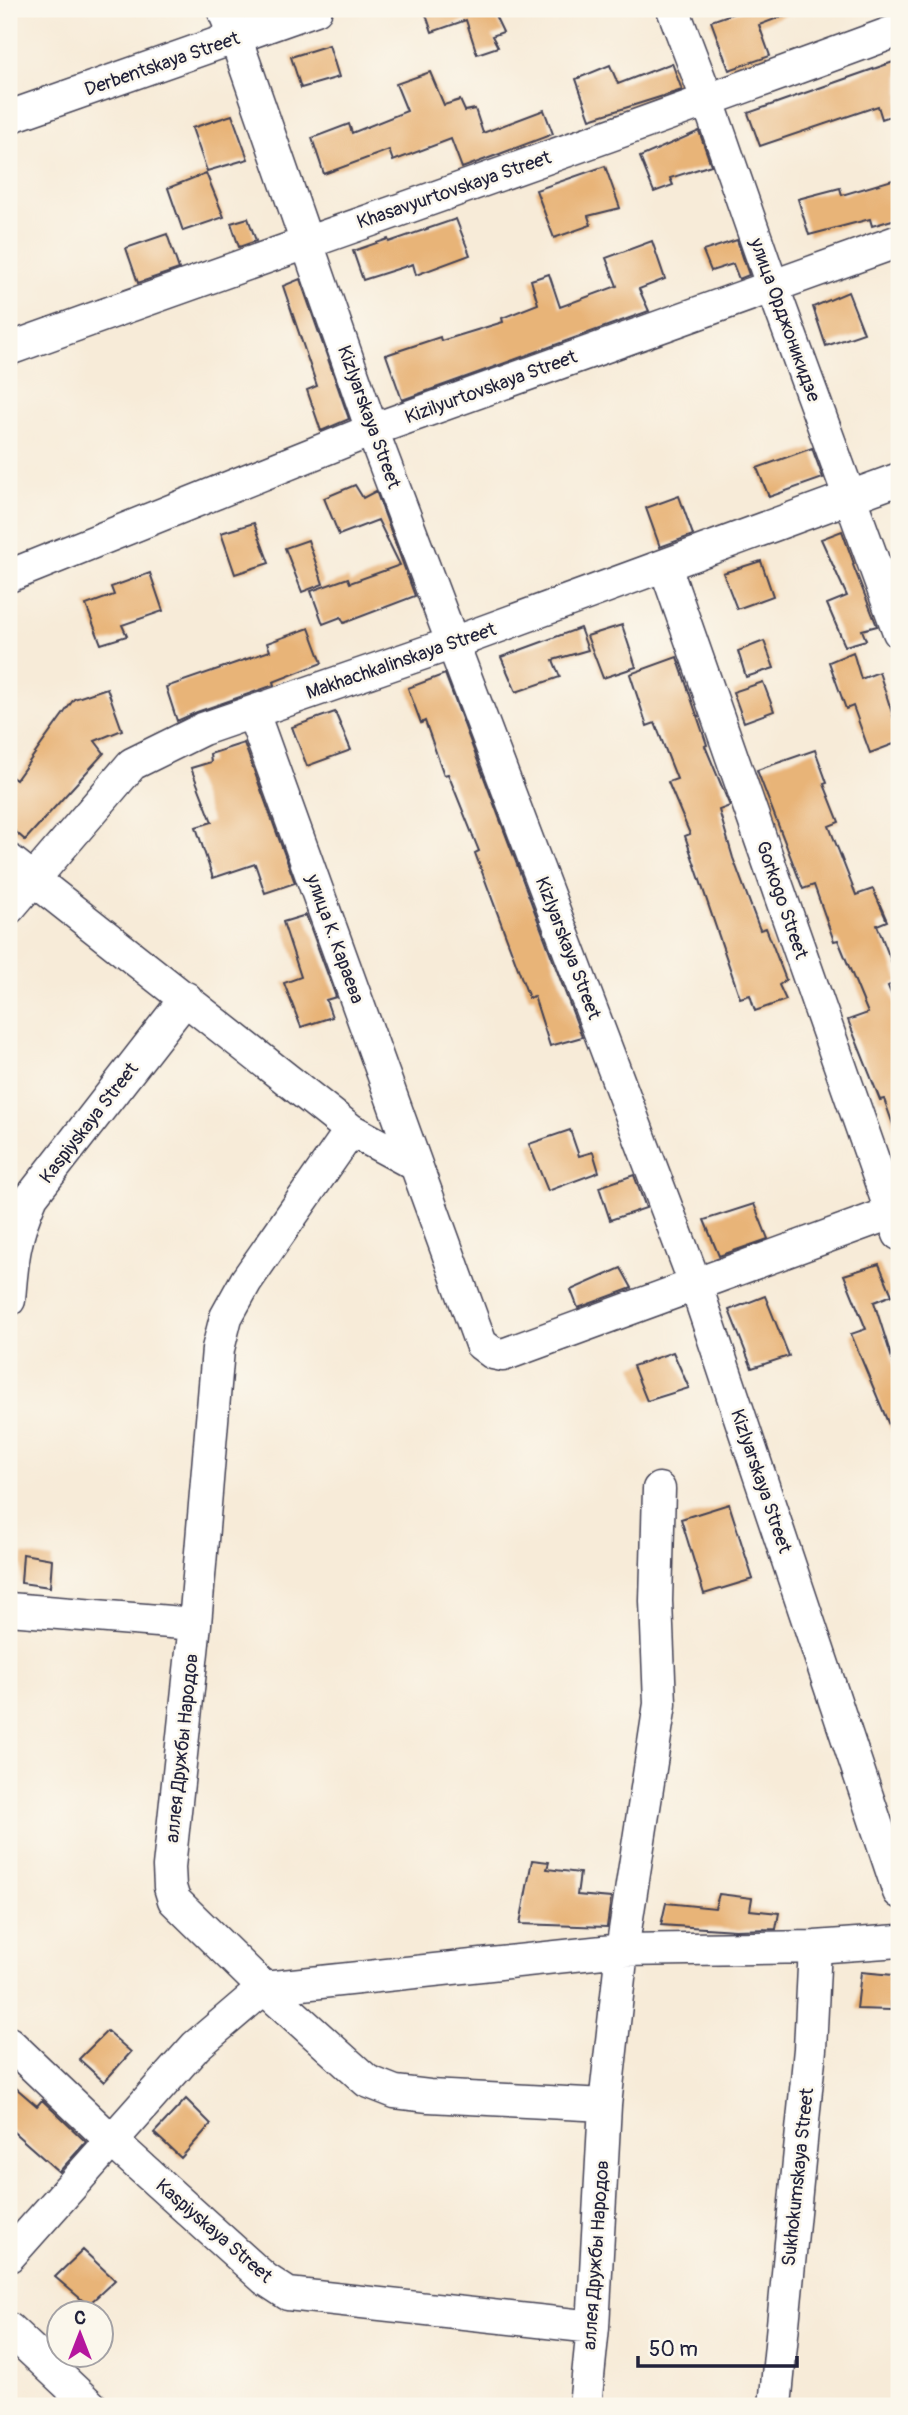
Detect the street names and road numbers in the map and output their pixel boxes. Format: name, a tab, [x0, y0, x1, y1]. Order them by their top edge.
street label: Derbentskaya Street	[81, 26, 243, 102]
street label: Khasavyurtovskaya Street	[354, 145, 555, 235]
street label: улица Орджоникидзе	[744, 234, 826, 406]
street label: Kizlyarskaya Street	[332, 342, 406, 492]
street label: Kizilyurtovskaya Street	[402, 345, 581, 429]
street label: Makhachkalinskaya Street	[303, 617, 500, 705]
street label: Gorkogo Street	[751, 838, 813, 962]
street label: улица К. Караева	[300, 870, 370, 1007]
street label: Kizlyarskaya Street	[530, 873, 606, 1023]
street label: Kaspiyskaya Street	[34, 1057, 144, 1188]
street label: Kizlyarskaya Street	[725, 1406, 797, 1557]
street label: аллея Дружбы Народов	[160, 1652, 204, 1844]
street label: Sukhokumskaya Street	[777, 2086, 819, 2267]
street label: аллея Дружбы Народов	[577, 2159, 615, 2351]
street label: Kaspiyskaya Street	[151, 2174, 278, 2289]

